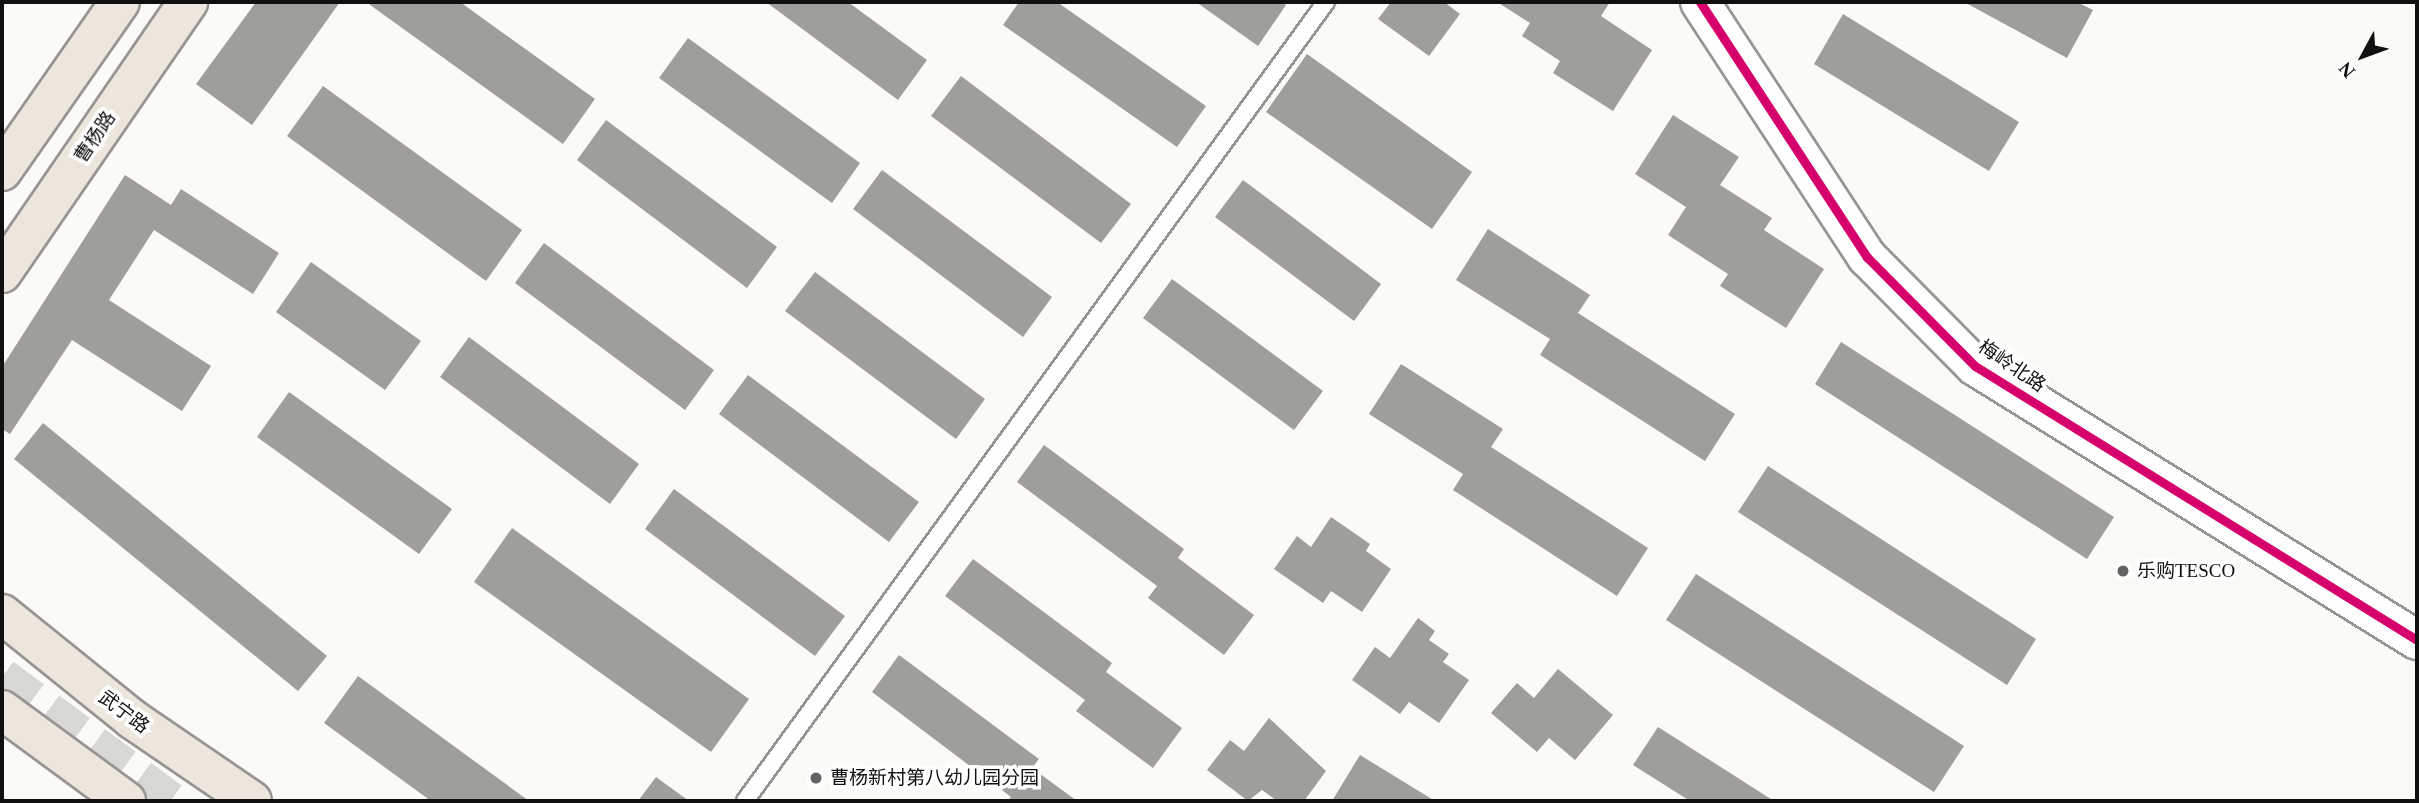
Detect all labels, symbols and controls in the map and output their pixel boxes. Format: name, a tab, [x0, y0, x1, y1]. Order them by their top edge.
north arrow	[2328, 21, 2398, 91]
text: N	[2334, 58, 2359, 82]
street label: 曹杨路	[70, 107, 120, 167]
street label: 梅岭北路	[1974, 335, 2050, 397]
place label: 乐购TESCO	[2137, 560, 2235, 582]
marker: 乐购TESCO	[2115, 563, 2131, 579]
street label: 武宁路	[94, 686, 154, 738]
place label: 曹杨新村第八幼儿园分园	[830, 767, 1039, 789]
marker: 曹杨新村第八幼儿园分园	[808, 770, 824, 786]

